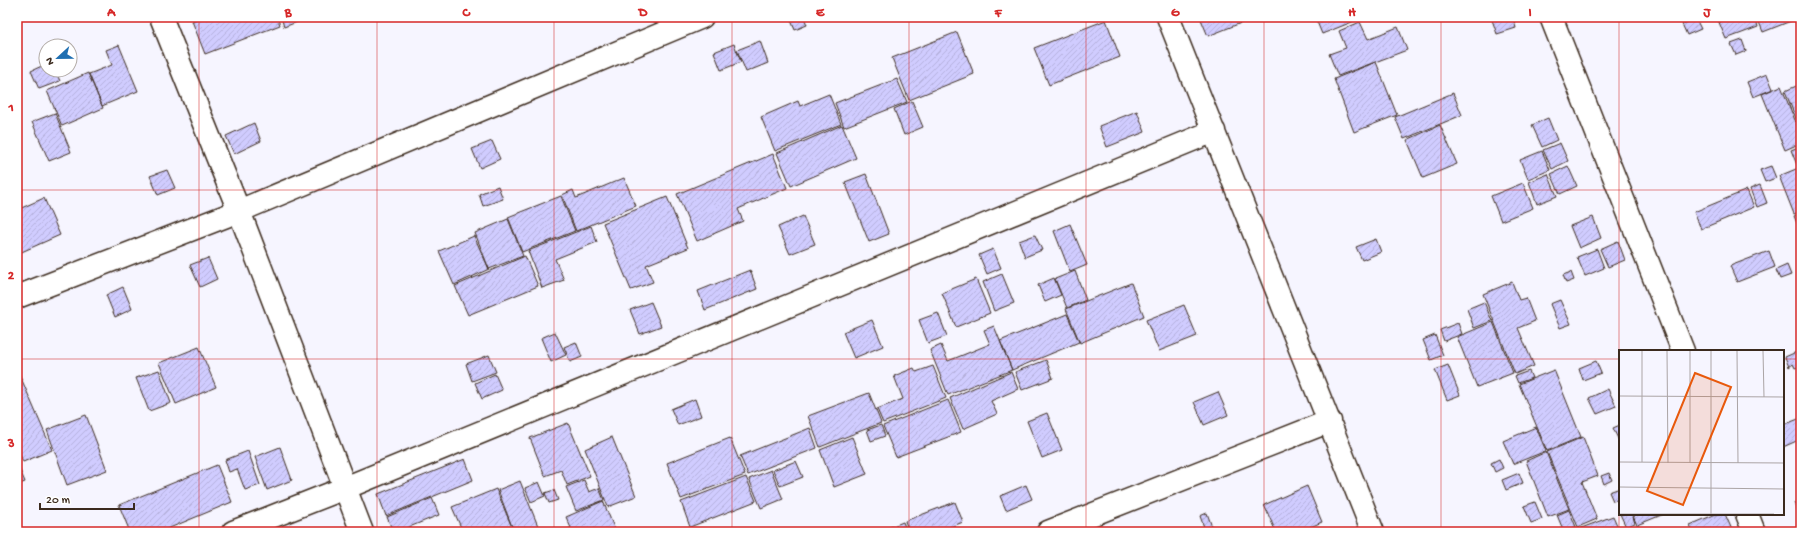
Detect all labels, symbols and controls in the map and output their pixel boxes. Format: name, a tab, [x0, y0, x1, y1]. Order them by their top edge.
text: A	[106, 6, 116, 21]
text: B	[284, 6, 293, 21]
text: C	[461, 6, 471, 21]
text: D	[638, 6, 648, 21]
text: E	[816, 6, 825, 21]
text: F	[994, 6, 1003, 21]
text: G	[1171, 6, 1180, 21]
text: H	[1348, 6, 1356, 21]
text: I	[1528, 6, 1532, 21]
text: J	[1703, 6, 1712, 21]
north arrow	[38, 38, 78, 78]
text: N	[44, 55, 57, 67]
text: 1	[7, 101, 14, 116]
text: 2	[8, 269, 15, 284]
inset map	[1619, 350, 1784, 515]
text: 3	[7, 437, 15, 452]
scale bar	[40, 485, 134, 511]
text: 20 m	[46, 494, 71, 508]

